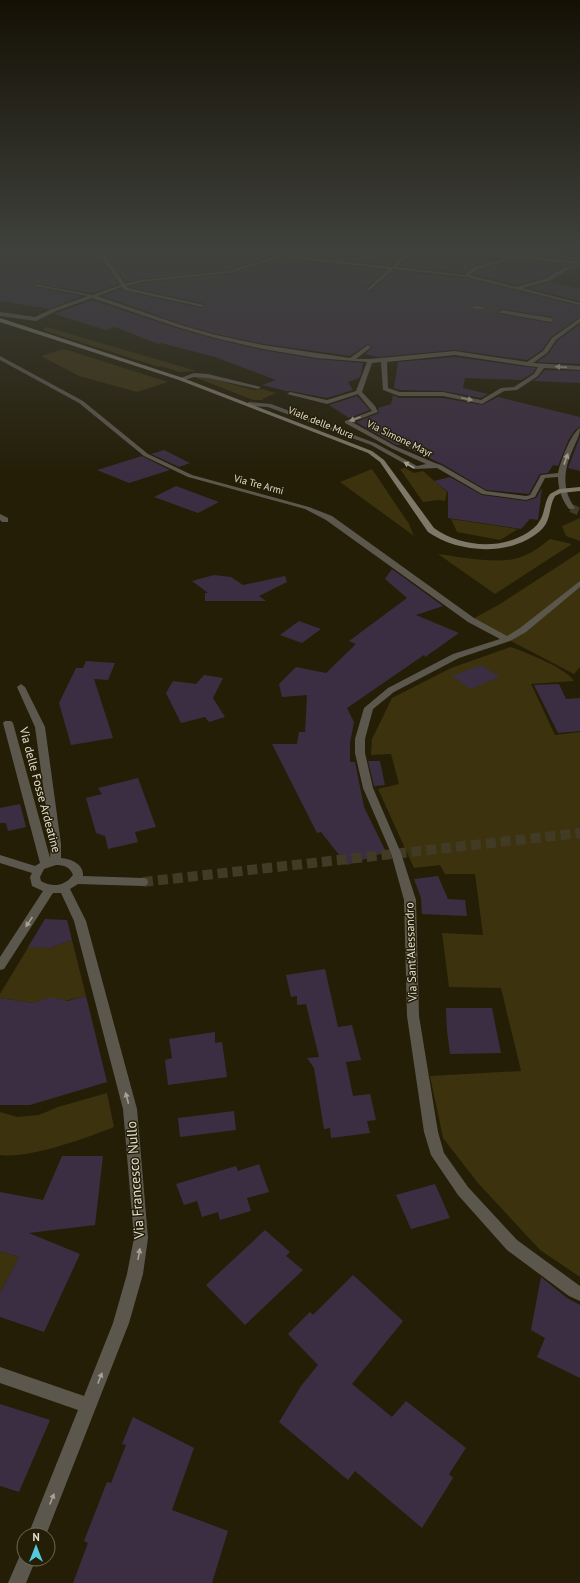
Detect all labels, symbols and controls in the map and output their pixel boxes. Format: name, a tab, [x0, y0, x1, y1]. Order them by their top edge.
one-way arrow	[555, 364, 567, 371]
one-way arrow	[461, 396, 473, 402]
street label: Viale delle Mura	[285, 403, 356, 442]
street label: Via Simone Mayr	[364, 416, 435, 460]
one-way arrow	[348, 417, 360, 423]
one-way arrow	[564, 453, 570, 465]
one-way arrow	[404, 461, 415, 468]
street label: Via Tre Armi	[232, 471, 285, 497]
street label: Via delle Fosse Ardeatine	[16, 725, 64, 854]
street label: Via Sant'Alessandro	[401, 902, 420, 1003]
one-way arrow	[25, 917, 33, 928]
one-way arrow	[124, 1091, 130, 1103]
street label: Via Francesco Nullo	[122, 1121, 148, 1240]
one-way arrow	[136, 1248, 142, 1261]
one-way arrow	[97, 1372, 103, 1384]
one-way arrow	[49, 1492, 55, 1504]
north arrow	[16, 1527, 56, 1567]
text: N	[32, 1530, 40, 1544]

